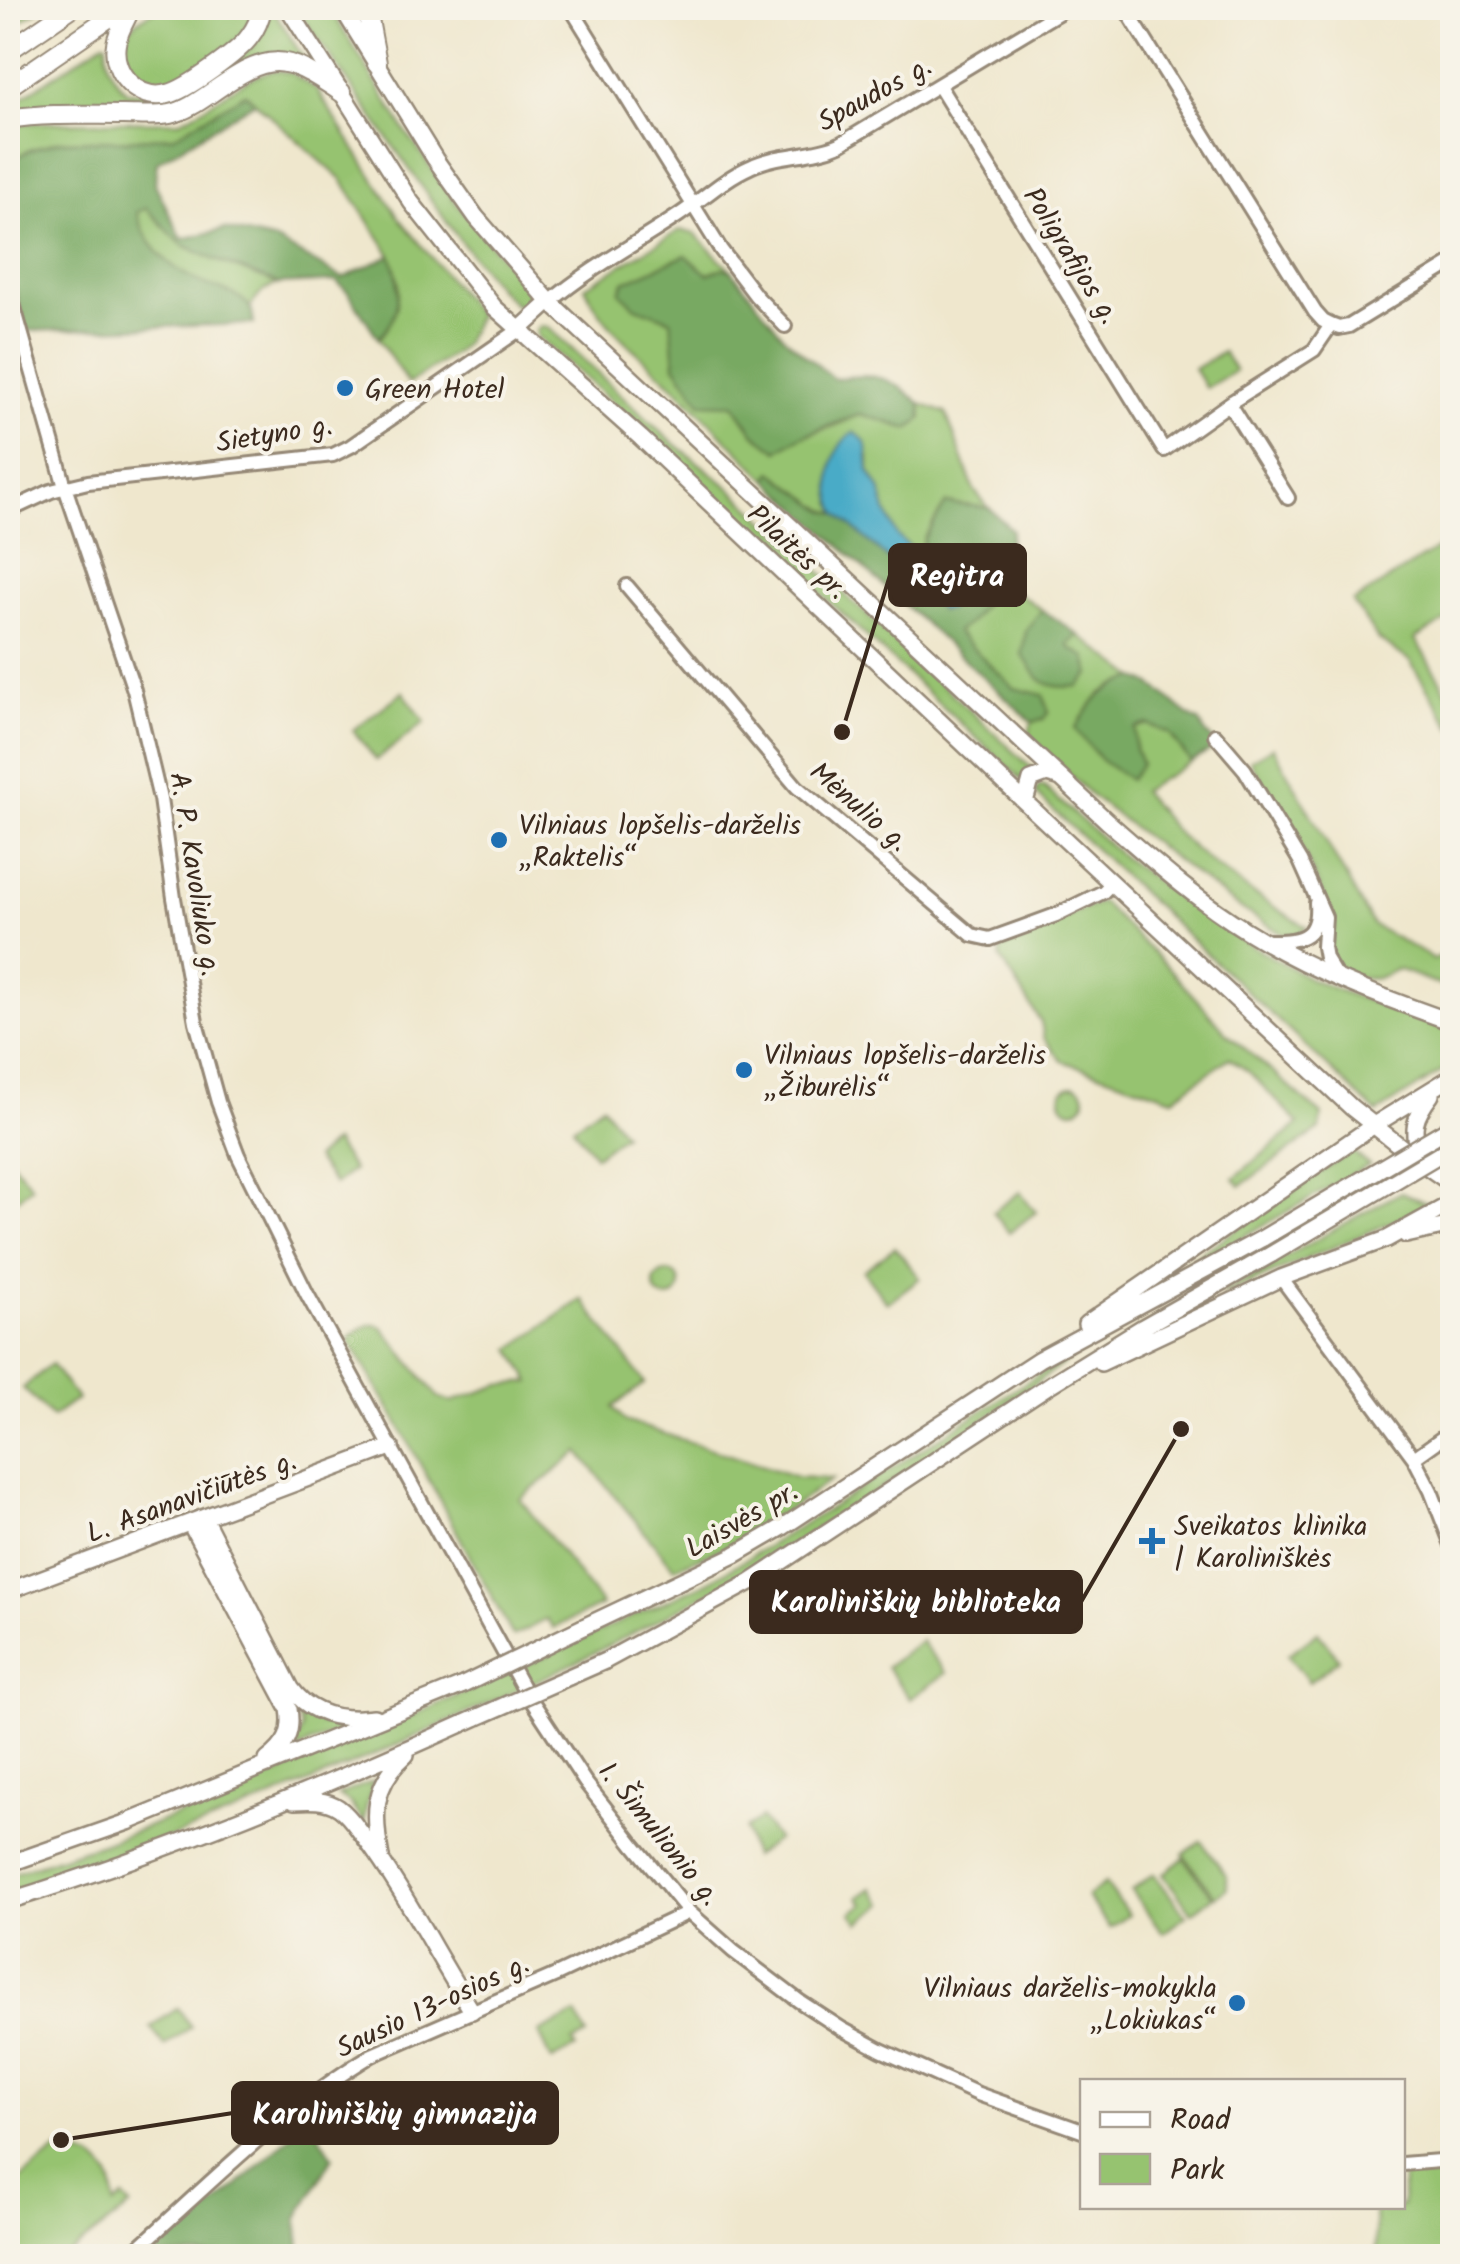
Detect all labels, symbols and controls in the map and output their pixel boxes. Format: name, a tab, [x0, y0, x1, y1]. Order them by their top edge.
street label: Spaudos g.	[810, 45, 941, 145]
street label: Poligrafijos g.	[1010, 179, 1130, 334]
place label: Green Hotel	[365, 368, 505, 413]
marker: Green Hotel	[334, 377, 356, 399]
street label: Sietyno g.	[213, 404, 336, 467]
street label: Pilaitės pr.	[736, 494, 857, 612]
callout: Regitra	[890, 545, 1025, 605]
text: Regitra	[910, 554, 1004, 602]
street label: Mėnulio g.	[798, 752, 918, 864]
street label: A. P. Kavoliuko g.	[155, 769, 232, 980]
place label: Vilniaus lopšelis-darželis „Raktelis“	[519, 804, 801, 881]
marker: Vilniaus lopšelis-darželis „Raktelis“	[488, 829, 510, 851]
place label: Vilniaus lopšelis-darželis „Žiburėlis“	[764, 1034, 1046, 1111]
marker: Vilniaus lopšelis-darželis „Žiburėlis“	[733, 1059, 755, 1081]
street label: L. Asanavičiūtės g.	[81, 1439, 303, 1557]
street label: Laisvės pr.	[678, 1471, 807, 1572]
place label: Sveikatos klinika | Karoliniškės	[1174, 1505, 1367, 1582]
marker: Sveikatos klinika | Karoliniškės	[1139, 1528, 1165, 1554]
callout: Karoliniškių biblioteka	[751, 1572, 1081, 1632]
text: Karoliniškių biblioteka	[771, 1580, 1061, 1628]
street label: I. Šimulionio g.	[585, 1752, 731, 1917]
street label: Sausio 13-osios g.	[329, 1943, 537, 2072]
place label: Vilniaus darželis-mokykla „Lokiukas“	[924, 1967, 1217, 2044]
marker: Vilniaus darželis-mokykla „Lokiukas“	[1226, 1992, 1248, 2014]
legend	[1080, 2079, 1405, 2209]
callout: Karoliniškių gimnazija	[233, 2083, 557, 2143]
text: Karoliniškių gimnazija	[253, 2092, 537, 2140]
text: Road	[1170, 2097, 1231, 2145]
text: Park	[1170, 2147, 1225, 2195]

